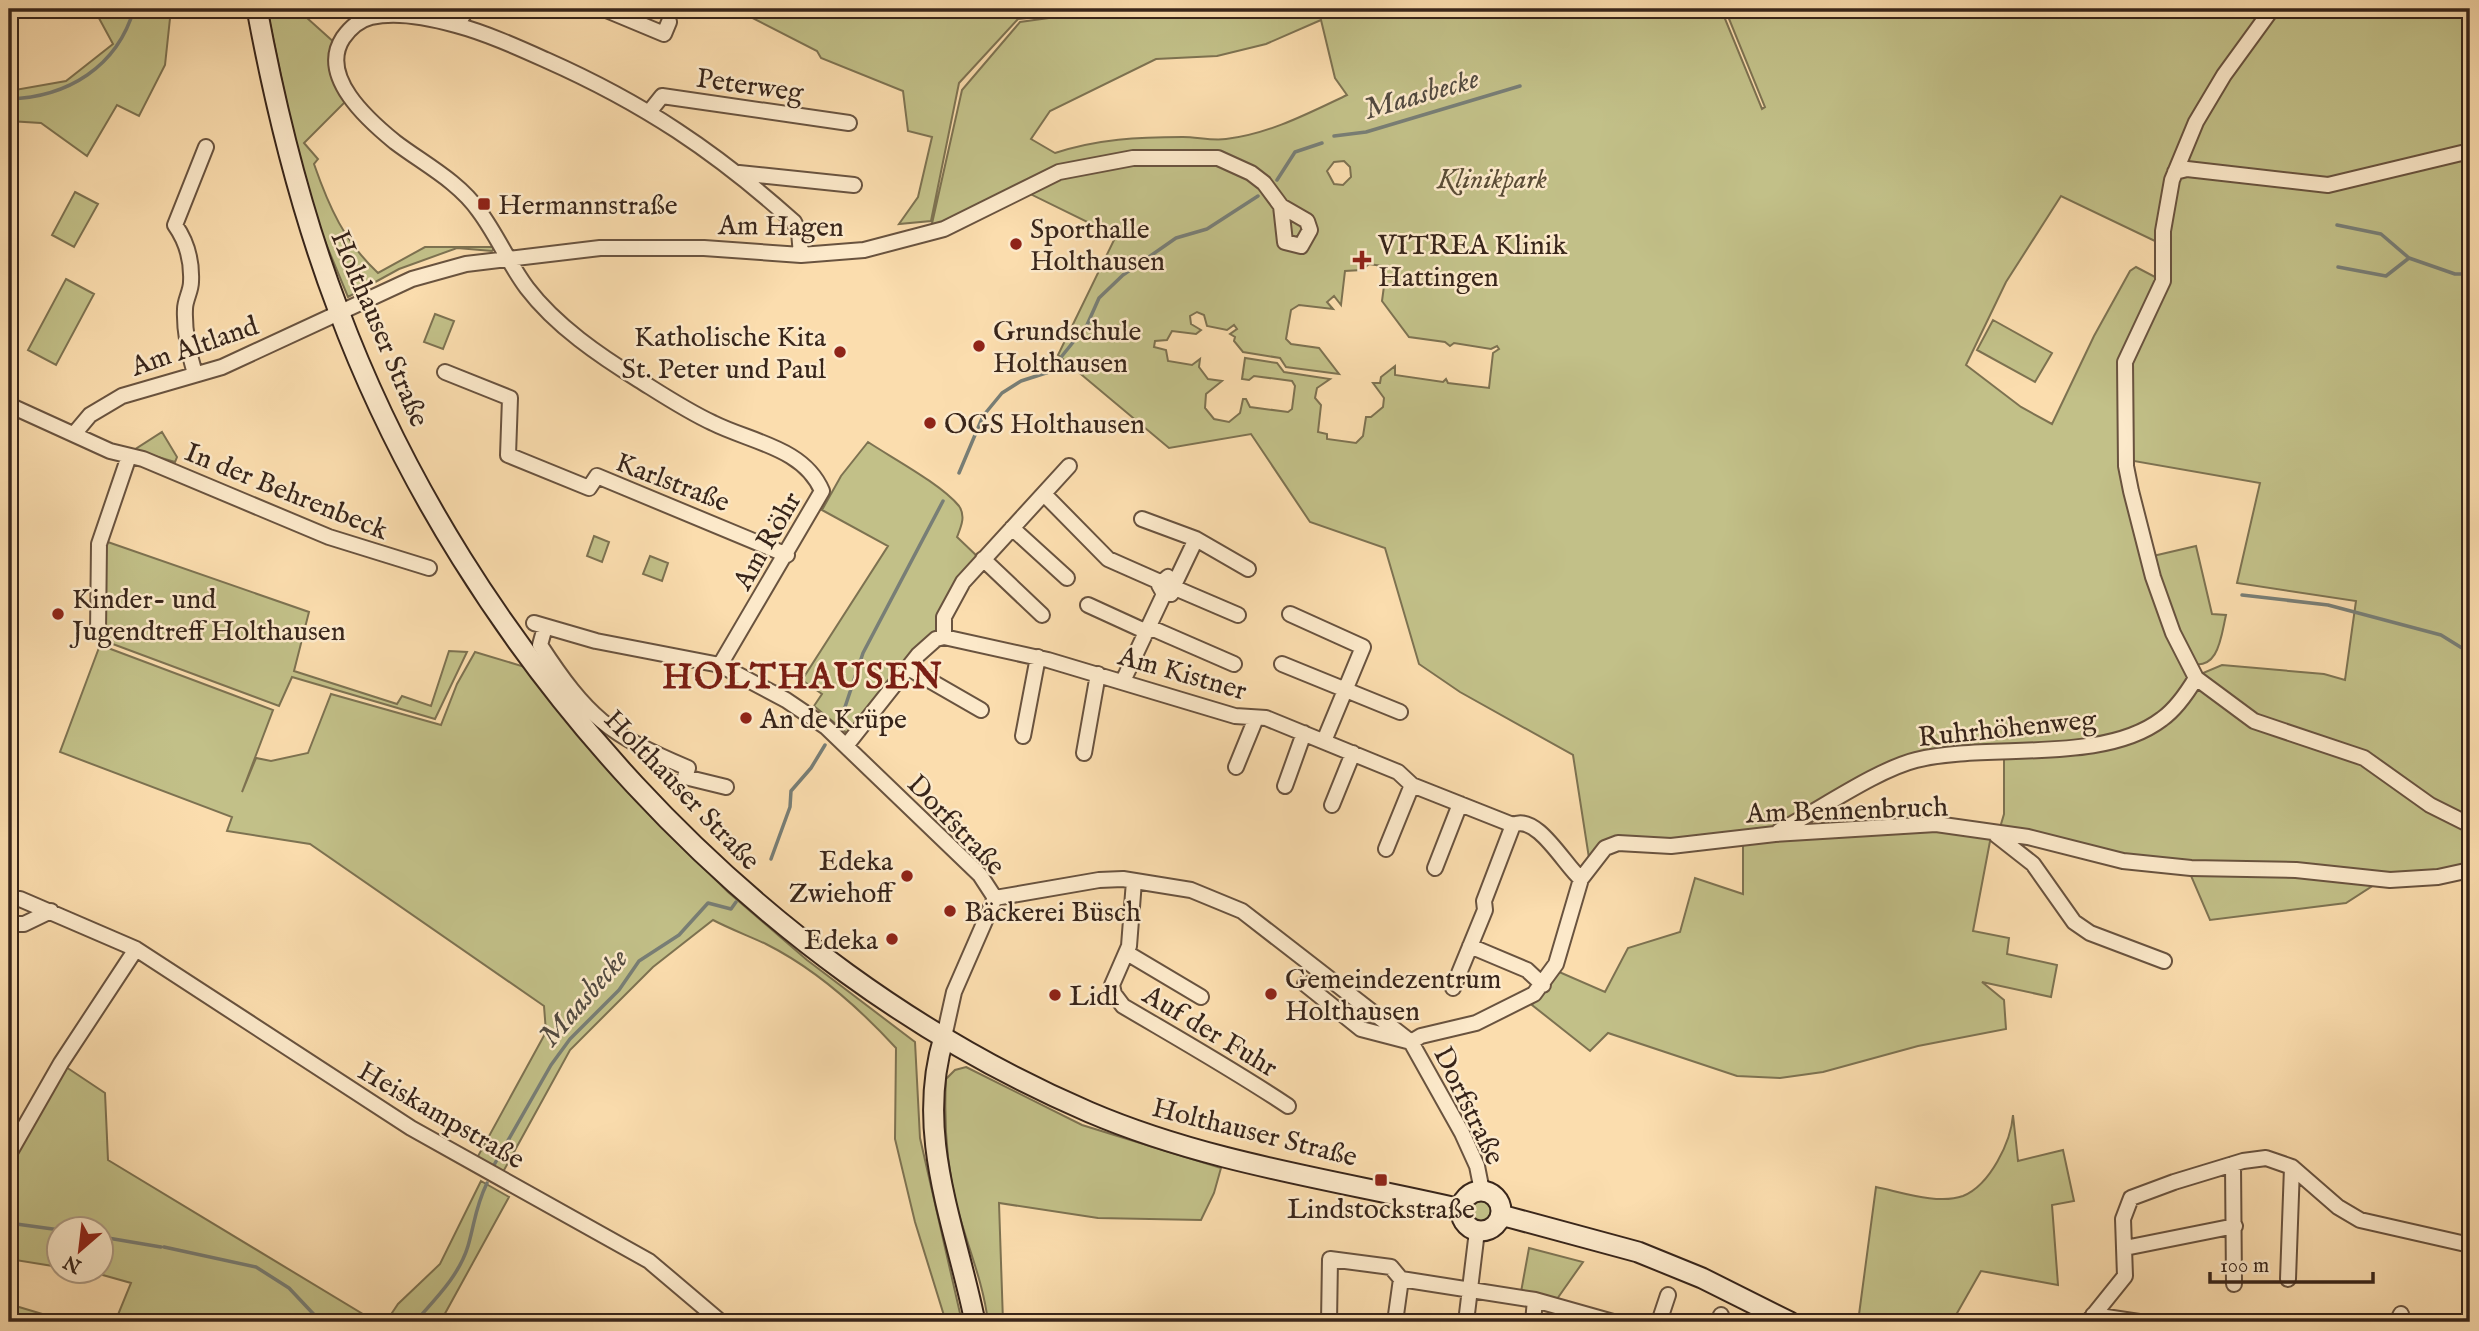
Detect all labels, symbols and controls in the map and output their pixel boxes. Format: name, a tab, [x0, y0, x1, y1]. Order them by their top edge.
water label: Maasbecke	[1360, 60, 1484, 129]
street label: Peterweg	[694, 62, 806, 111]
park label: Klinikpark	[1436, 163, 1547, 198]
place label: Hermannstraße	[498, 189, 678, 224]
marker: Hermannstraße	[476, 196, 492, 212]
street label: Am Hagen	[717, 209, 844, 246]
place label: Sporthalle Holthausen	[1030, 213, 1165, 280]
street label: Holthauser Straße	[322, 225, 436, 433]
place label: VITREA Klinik Hattingen	[1377, 229, 1568, 296]
marker: Sporthalle Holthausen	[1008, 236, 1024, 252]
marker: VITREA Klinik Hattingen	[1352, 250, 1372, 270]
street label: Am Altland	[126, 309, 263, 386]
place label: Grundschule Holthausen	[993, 315, 1142, 382]
place label: Katholische Kita St. Peter und Paul	[622, 321, 827, 388]
marker: Grundschule Holthausen	[971, 338, 987, 354]
marker: Katholische Kita St. Peter und Paul	[832, 344, 848, 360]
place label: OGS Holthausen	[944, 408, 1145, 443]
marker: OGS Holthausen	[922, 415, 938, 431]
street label: In der Behrenbeck	[179, 436, 394, 549]
street label: Karlstraße	[610, 446, 734, 521]
street label: Am Röhr	[726, 486, 810, 598]
place label: Kinder- und Jugendtreff Holthausen	[69, 583, 346, 650]
marker: Kinder- und Jugendtreff Holthausen	[50, 606, 66, 622]
street label: Am Kistner	[1113, 639, 1251, 709]
district label: HOLTHAUSEN	[662, 656, 944, 701]
street label: Holthauser Straße	[596, 703, 767, 879]
place label: An de Krüpe	[759, 703, 907, 738]
street label: Ruhrhöhenweg	[1916, 703, 2099, 756]
marker: An de Krüpe	[738, 710, 754, 726]
street label: Dorfstraße	[898, 768, 1012, 884]
street label: Am Bennenbruch	[1744, 790, 1949, 833]
place label: Edeka Zwiehoff	[789, 845, 896, 912]
marker: Edeka Zwiehoff	[899, 868, 915, 884]
place label: Bäckerei Büsch	[964, 896, 1141, 931]
marker: Bäckerei Büsch	[942, 903, 958, 919]
place label: Edeka	[804, 924, 879, 959]
marker: Edeka	[884, 931, 900, 947]
water label: Maasbecke	[531, 941, 638, 1055]
place label: Gemeindezentrum Holthausen	[1285, 963, 1501, 1030]
street label: Auf der Fuhr	[1135, 978, 1284, 1086]
place label: Lidl	[1069, 980, 1119, 1015]
marker: Gemeindezentrum Holthausen	[1263, 986, 1279, 1002]
marker: Lidl	[1047, 987, 1063, 1003]
street label: Dorfstraße	[1424, 1041, 1511, 1171]
street label: Heiskampstraße	[351, 1054, 531, 1178]
street label: Holthauser Straße	[1148, 1091, 1361, 1176]
marker: Lindstockstraße	[1373, 1172, 1389, 1188]
place label: Lindstockstraße	[1287, 1193, 1475, 1228]
north arrow	[46, 1216, 116, 1286]
scale bar	[2210, 1240, 2372, 1284]
text: N	[60, 1249, 87, 1278]
text: 100 m	[2220, 1253, 2269, 1280]

